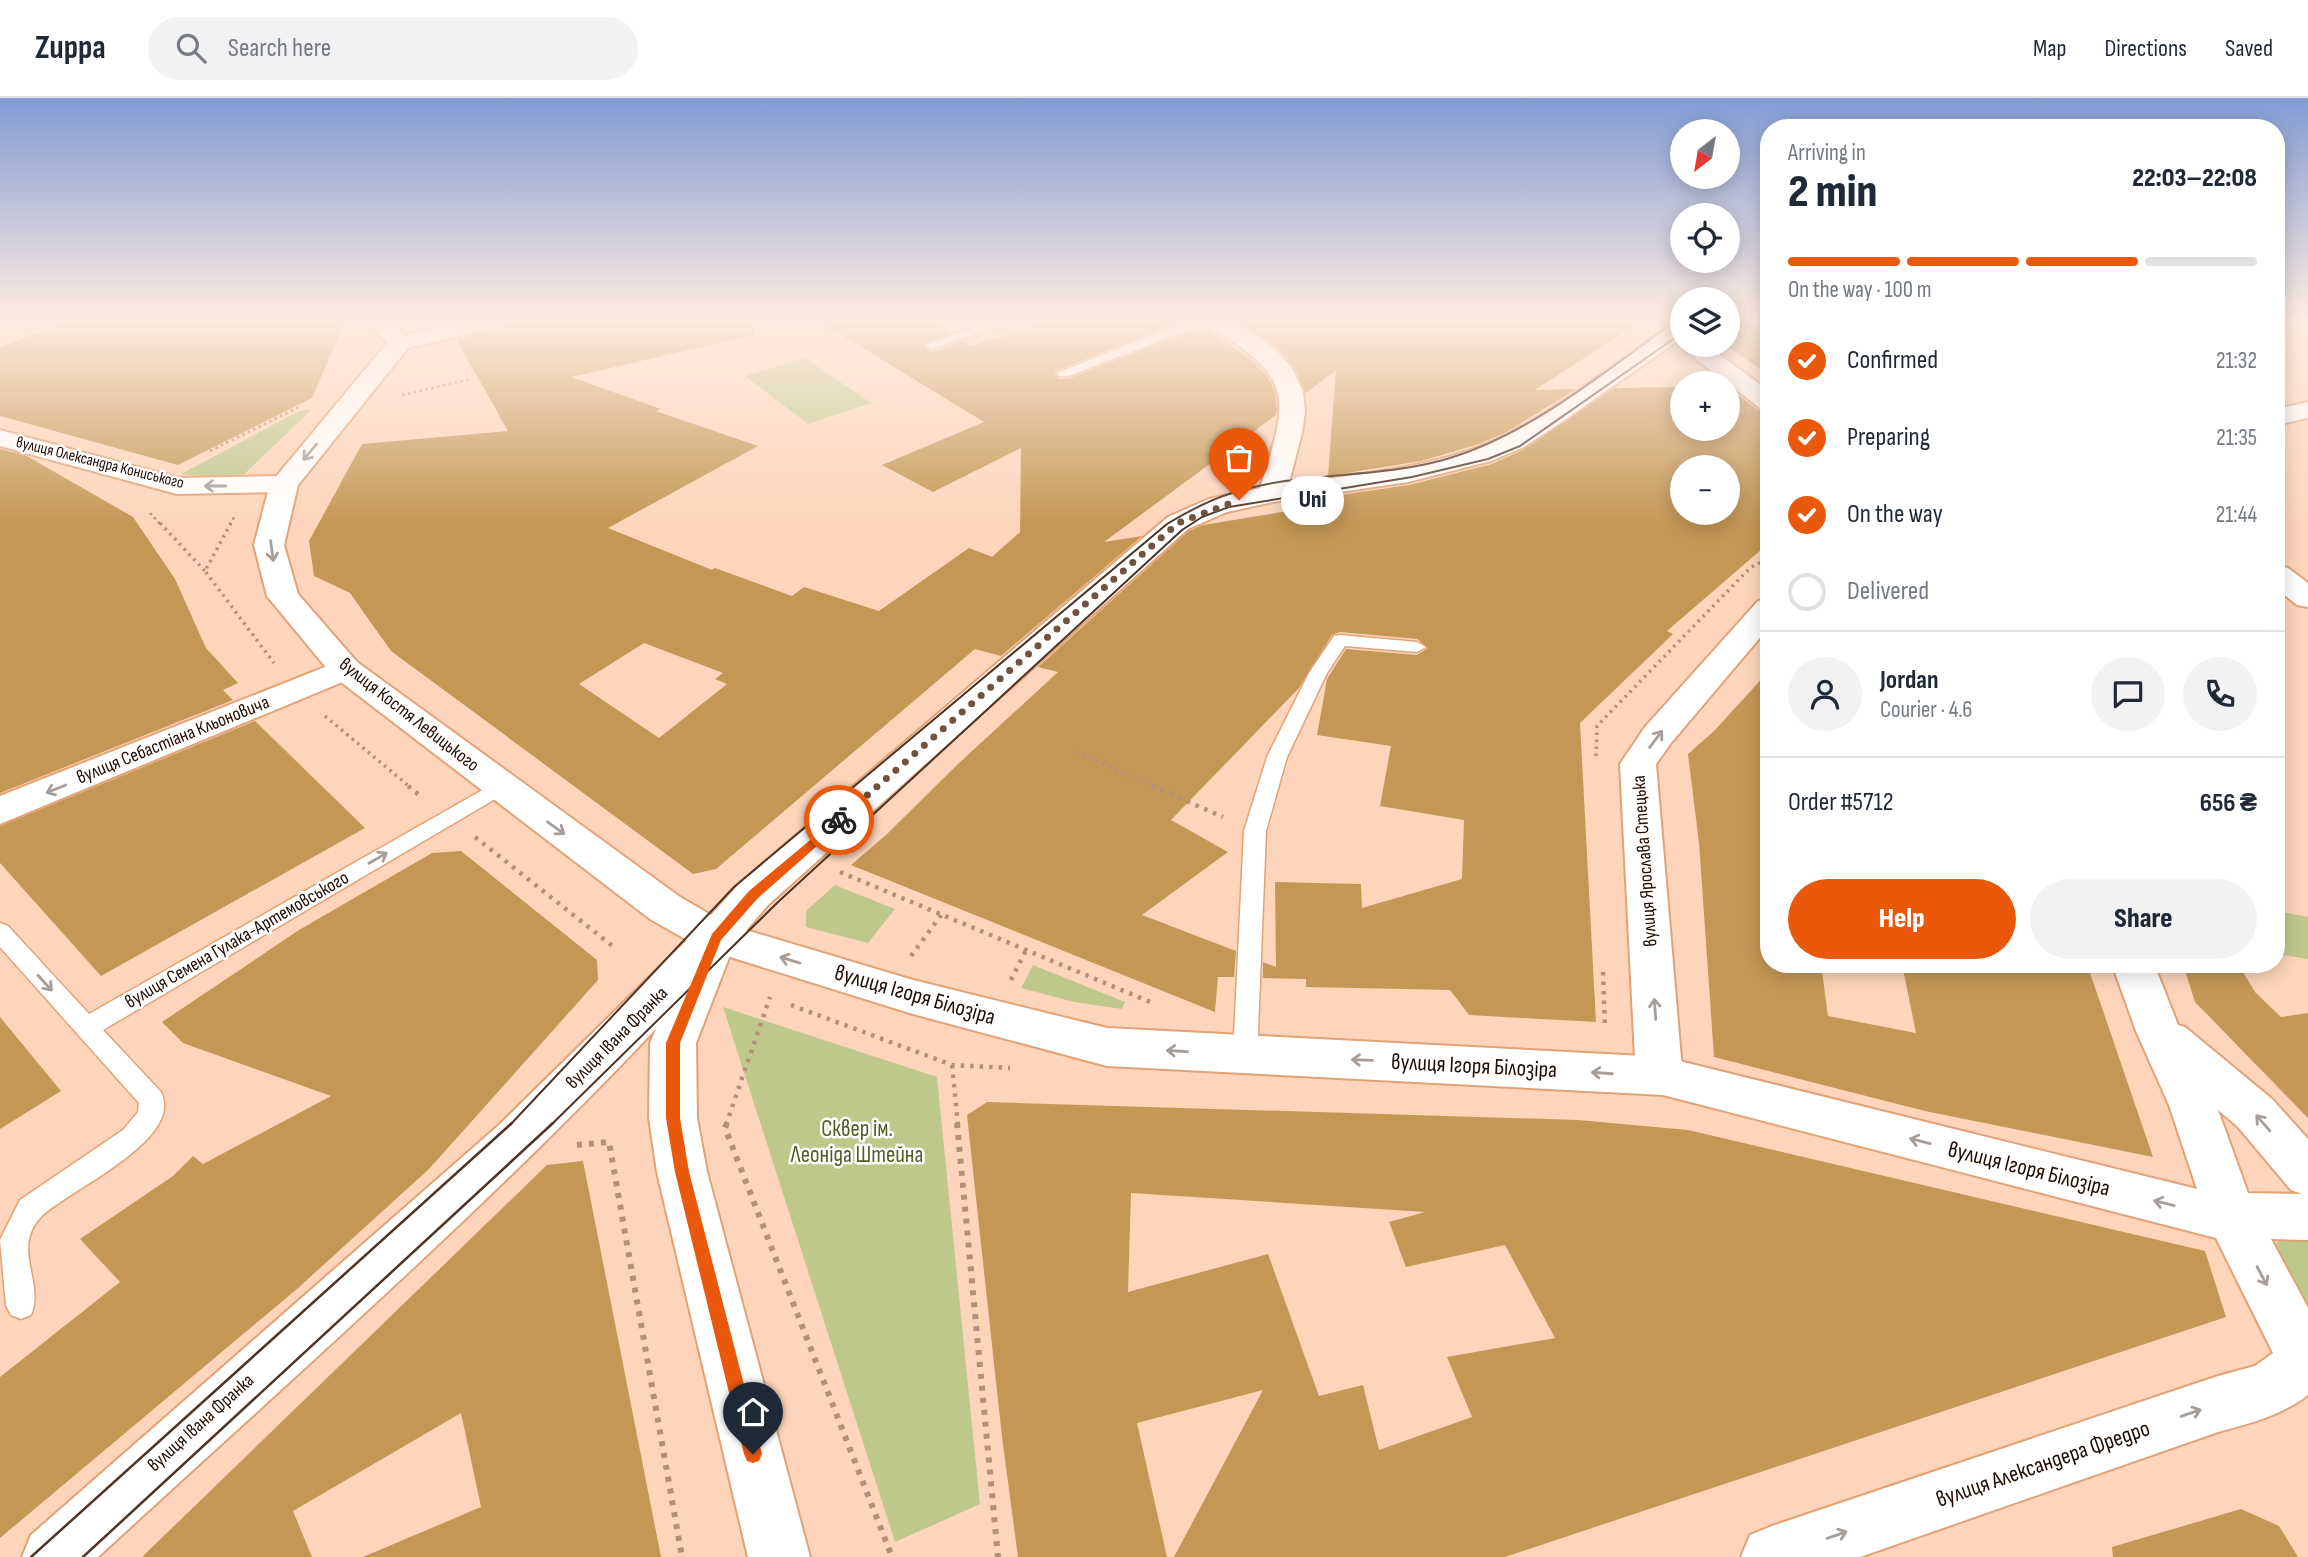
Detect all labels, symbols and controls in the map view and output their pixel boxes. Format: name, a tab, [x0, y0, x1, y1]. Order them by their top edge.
search box	[148, 17, 638, 80]
text: Zuppa	[35, 28, 106, 68]
icon: search	[172, 29, 210, 67]
text: Search here	[228, 33, 331, 64]
text: Map	[2033, 34, 2066, 63]
text: Directions	[2104, 34, 2187, 63]
text: Saved	[2225, 34, 2273, 63]
north arrow	[1670, 119, 1740, 189]
map controls	[1670, 119, 1740, 525]
text: Arriving in	[1788, 139, 1866, 167]
text: 22:03–22:08	[2132, 163, 2257, 194]
text: 2 min	[1788, 165, 1877, 220]
button: locate	[1670, 203, 1740, 273]
text: On the way · 100 m	[1788, 276, 1932, 304]
button: layers	[1670, 287, 1740, 357]
icon: check	[1788, 342, 1826, 380]
text: Confirmed	[1847, 345, 1938, 376]
text: 21:32	[2216, 347, 2257, 375]
button: +	[1670, 371, 1740, 441]
icon: check	[1788, 419, 1826, 457]
text: Preparing	[1847, 422, 1930, 453]
text: 21:35	[2216, 424, 2257, 452]
pin	[1209, 428, 1269, 500]
street label: вулиця Олександра Кониського	[14, 433, 186, 493]
icon: bag	[1220, 439, 1258, 477]
one-way arrow	[302, 443, 318, 461]
button: −	[1670, 455, 1740, 525]
callout: Uni	[1281, 476, 1344, 524]
one-way arrow	[204, 479, 227, 493]
text: Uni	[1299, 486, 1326, 514]
icon: check	[1788, 496, 1826, 534]
text: On the way	[1847, 499, 1943, 530]
text: 21:44	[2216, 501, 2257, 529]
one-way arrow	[266, 539, 279, 561]
text: Delivered	[1847, 576, 1929, 607]
street label: вулиця Костя Левицького	[334, 653, 484, 777]
button: person	[1788, 657, 1862, 731]
button: chat	[2091, 657, 2165, 731]
button: phone	[2183, 657, 2257, 731]
text: Jordan	[1880, 665, 1938, 696]
street label: вулиця Себастіана Кльоновича	[73, 691, 273, 789]
text: Courier · 4.6	[1880, 696, 1972, 724]
one-way arrow	[1649, 730, 1663, 749]
street label: вулиця Ярослава Стецька	[1628, 775, 1662, 947]
one-way arrow	[45, 783, 67, 796]
courier	[804, 785, 874, 855]
text: Order #5712	[1788, 787, 1894, 818]
text: 656 ₴	[2200, 788, 2257, 819]
icon: bike	[820, 801, 858, 839]
one-way arrow	[546, 820, 564, 835]
one-way arrow	[367, 850, 387, 864]
street label: вулиця Семена Гулака-Артемовського	[121, 866, 353, 1014]
button: Help	[1788, 879, 2016, 959]
button: Share	[2030, 879, 2257, 959]
one-way arrow	[780, 952, 802, 965]
street label: вулиця Ігоря Білозіра	[831, 959, 999, 1031]
one-way arrow	[37, 974, 53, 992]
street label: вулиця Івана Франка	[561, 982, 673, 1094]
one-way arrow	[1648, 998, 1661, 1021]
one-way arrow	[1166, 1045, 1189, 1058]
street label: вулиця Ігоря Білозіра	[1390, 1048, 1558, 1084]
one-way arrow	[1351, 1053, 1374, 1066]
one-way arrow	[1591, 1066, 1614, 1079]
one-way arrow	[2255, 1114, 2271, 1132]
park label: Сквер ім. Леоніда Штейна	[790, 1115, 923, 1169]
one-way arrow	[1909, 1134, 1931, 1147]
street label: вулиця Ігоря Білозіра	[1945, 1135, 2113, 1203]
one-way arrow	[2153, 1196, 2176, 1209]
one-way arrow	[2256, 1265, 2270, 1286]
street label: вулиця Івана Франка	[143, 1369, 259, 1477]
pin	[723, 1382, 783, 1454]
icon: home	[734, 1393, 772, 1431]
one-way arrow	[2180, 1406, 2202, 1419]
street label: вулиця Александера Фредро	[1932, 1414, 2154, 1514]
one-way arrow	[1825, 1528, 1847, 1540]

